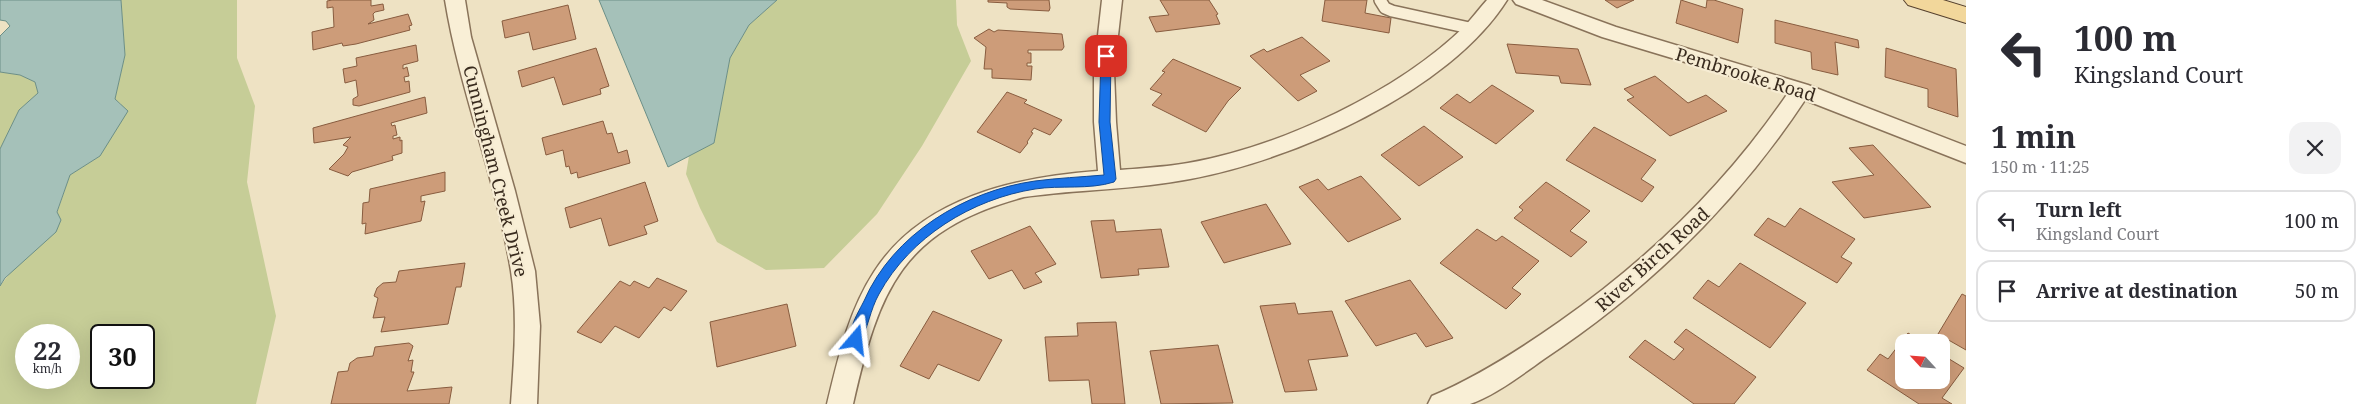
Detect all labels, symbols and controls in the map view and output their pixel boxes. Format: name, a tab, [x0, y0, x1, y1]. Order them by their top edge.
text: 100 m	[2074, 14, 2177, 61]
icon: left	[1991, 20, 2056, 85]
pin	[1085, 35, 1127, 77]
street label: Pembrooke Road	[1673, 41, 1819, 107]
icon: arrive	[1092, 42, 1120, 70]
text: Kingsland Court	[2074, 59, 2243, 89]
street label: Cunningham Creek Drive	[458, 63, 534, 279]
text: 1 min	[1991, 116, 2076, 157]
button: close	[2289, 122, 2341, 174]
text: 150 m · 11:25	[1991, 156, 2090, 178]
text: Turn left	[2036, 197, 2122, 223]
street label: River Birch Road	[1590, 202, 1714, 316]
icon: left	[1993, 207, 2021, 235]
text: 100 m	[2284, 208, 2339, 234]
text: Kingsland Court	[2036, 223, 2159, 245]
icon: arrive	[1993, 277, 2021, 305]
text: Arrive at destination	[2036, 278, 2238, 304]
text: 50 m	[2295, 278, 2339, 304]
position arrow	[829, 313, 881, 365]
speed limit sign: 30	[90, 324, 155, 389]
text: 22	[33, 333, 62, 367]
north arrow	[1895, 334, 1950, 389]
map controls	[1895, 334, 1950, 389]
text: km/h	[33, 360, 62, 377]

